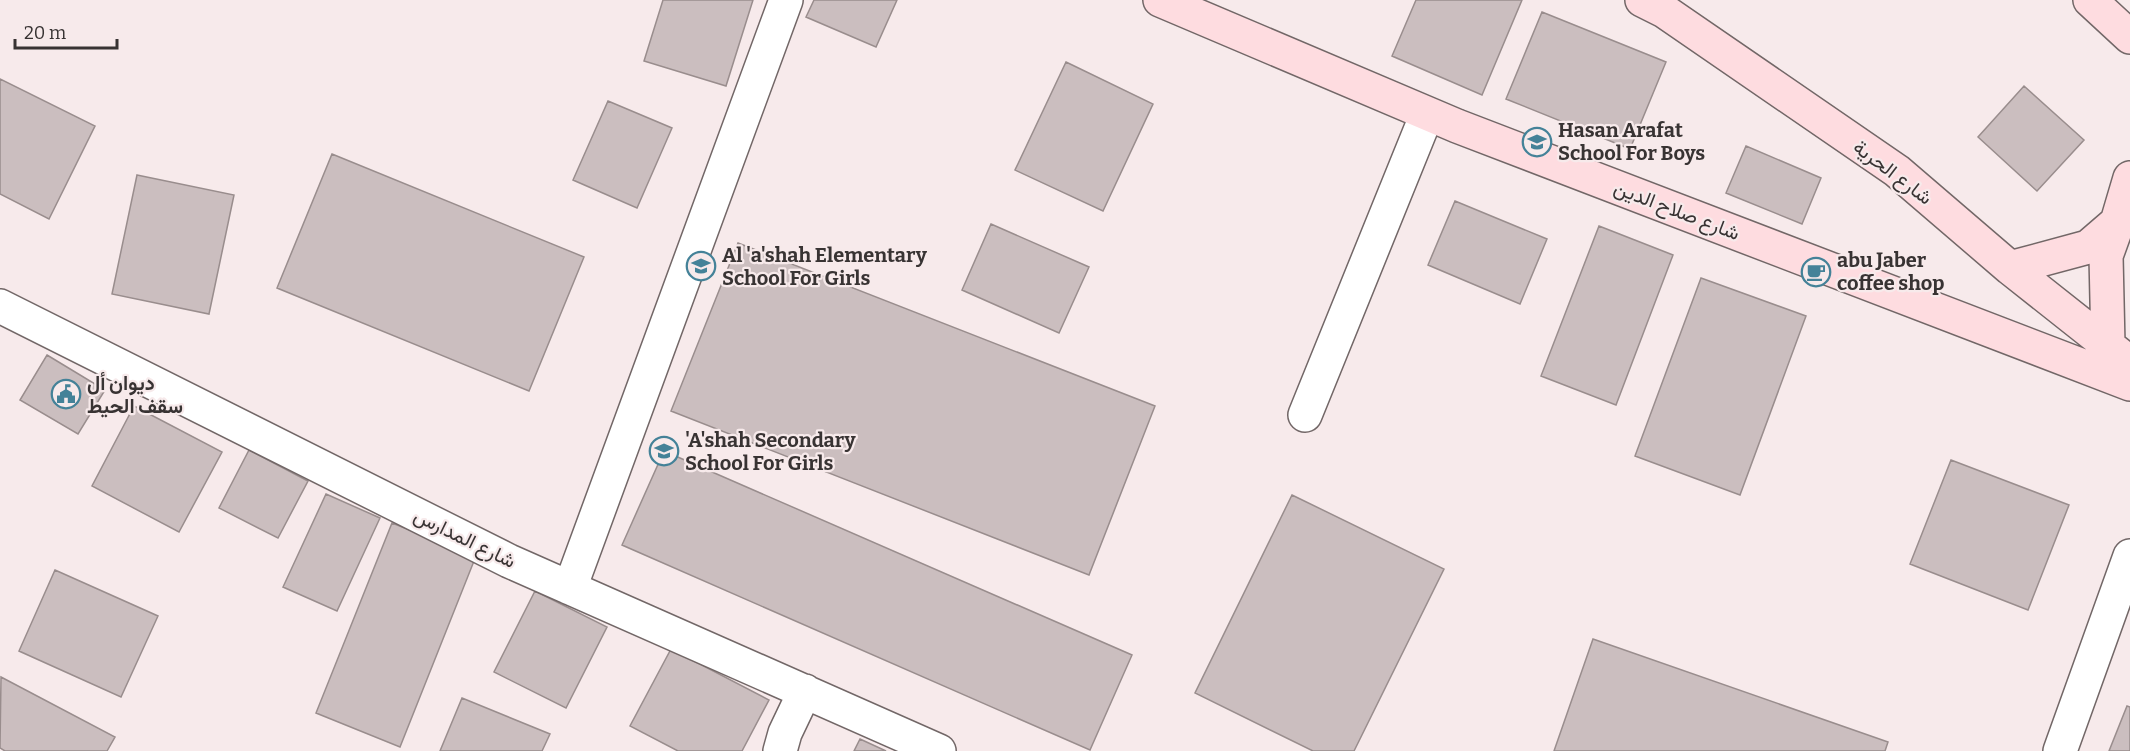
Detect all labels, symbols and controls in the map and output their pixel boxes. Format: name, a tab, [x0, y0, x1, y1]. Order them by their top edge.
scale bar	[15, 12, 117, 50]
text: 20 m	[24, 22, 66, 44]
place label: Hasan Arafat School For Boys	[1558, 118, 1705, 165]
school or university icon: Hasan Arafat School For Boys	[1521, 126, 1553, 158]
street label: شارع الحرية	[1848, 135, 1937, 211]
street label: شارع صلاح الدين	[1610, 175, 1743, 247]
place label: Al 'a'shah Elementary School For Girls	[722, 243, 928, 290]
place label: abu Jaber coffee shop	[1837, 248, 1945, 295]
school or university icon: Al 'a'shah Elementary School For Girls	[685, 250, 717, 282]
cafe icon: abu Jaber coffee shop	[1800, 256, 1832, 288]
place label: ديوان أل سقف الحيط	[87, 371, 183, 418]
public building icon: ديوان أل سقف الحيط	[50, 378, 82, 410]
place label: 'A'shah Secondary School For Girls	[685, 428, 857, 475]
school or university icon: 'A'shah Secondary School For Girls	[648, 435, 680, 467]
street label: شارع المدارس	[409, 503, 520, 575]

